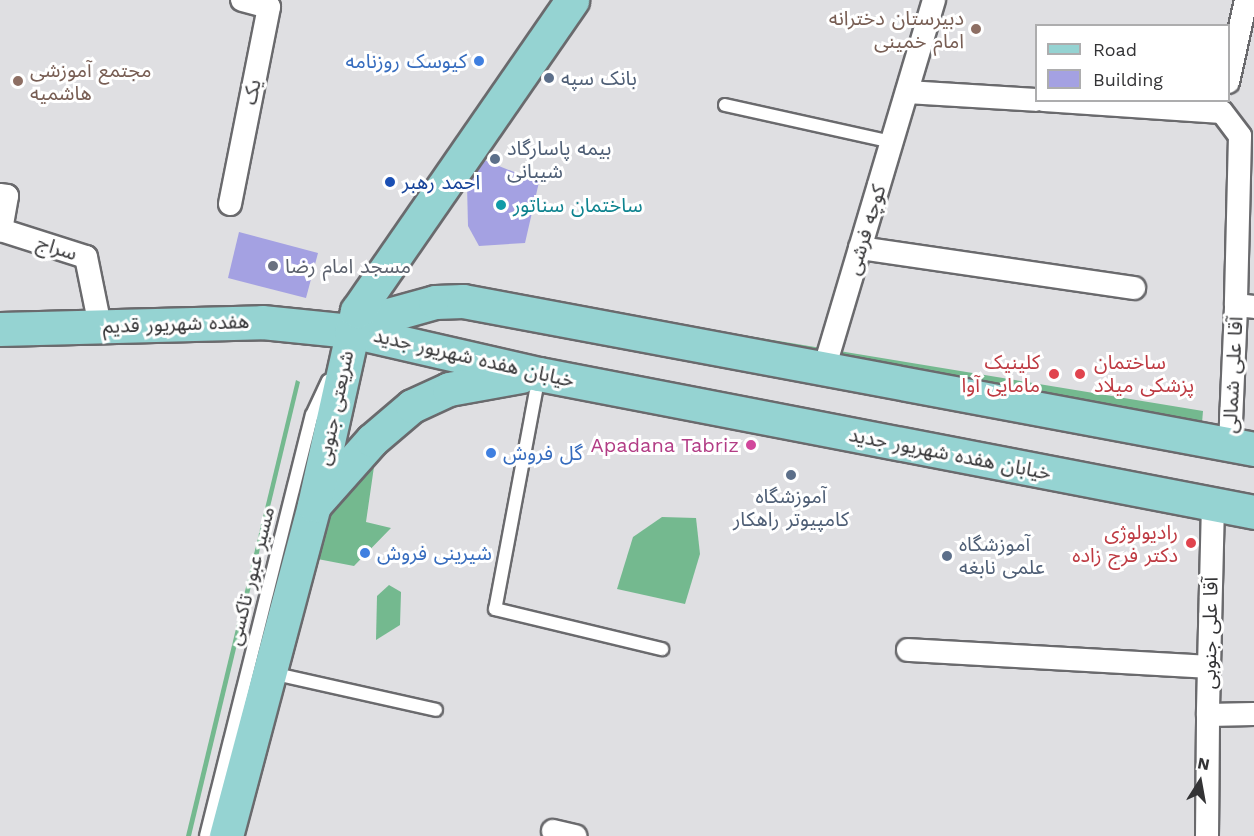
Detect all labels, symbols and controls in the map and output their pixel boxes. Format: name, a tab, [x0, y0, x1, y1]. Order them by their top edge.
place label: دبیرستان دخترانه امام خمینی	[829, 6, 964, 53]
marker: دبیرستان دخترانه امام خمینی	[969, 22, 983, 36]
legend	[1035, 24, 1230, 102]
text: Road	[1093, 39, 1137, 60]
place label: کیوسک روزنامه	[345, 49, 467, 73]
marker: کیوسک روزنامه	[472, 54, 486, 68]
place label: مجتمع آموزشی هاشمیه	[30, 58, 151, 105]
place label: بانک سپه	[561, 66, 637, 90]
text: Building	[1093, 69, 1163, 90]
marker: بانک سپه	[542, 71, 556, 85]
marker: مجتمع آموزشی هاشمیه	[11, 74, 25, 88]
street label: یک	[238, 77, 266, 107]
place label: بیمه پاسارگاد شیبانی	[507, 136, 611, 183]
marker: بیمه پاسارگاد شیبانی	[488, 152, 502, 166]
place label: احمد رهبر	[402, 170, 480, 194]
marker: احمد رهبر	[383, 175, 397, 189]
street label: کوچه فرشی	[841, 182, 891, 278]
place label: ساختمان سناتور	[513, 193, 643, 217]
marker: ساختمان سناتور	[494, 198, 508, 212]
street label: سراج	[34, 230, 80, 266]
place label: مسجد امام رضا	[285, 254, 411, 278]
marker: مسجد امام رضا	[266, 259, 280, 273]
street label: هفده شهریور قدیم	[102, 309, 250, 339]
street label: آقا علی شمالی	[1218, 316, 1248, 434]
street label: خیابان هفده شهریور جدید	[371, 323, 577, 393]
street label: شریعتی جنوبی	[311, 348, 359, 468]
place label: کلینیک مامایی آوا	[961, 350, 1040, 397]
place label: ساختمان پزشکی میلاد	[1094, 350, 1194, 397]
marker: کلینیک مامایی آوا	[1045, 365, 1063, 383]
marker: ساختمان پزشکی میلاد	[1071, 365, 1089, 383]
street label: خیابان هفده شهریور جدید	[847, 423, 1053, 485]
place label: Apadana Tabriz	[589, 433, 739, 457]
marker: Apadana Tabriz	[744, 438, 758, 452]
place label: گل فروش	[503, 441, 583, 465]
marker: گل فروش	[484, 446, 498, 460]
marker: آموزشگاه کامپیوتر راهکار	[784, 468, 798, 482]
place label: آموزشگاه کامپیوتر راهکار	[733, 484, 849, 531]
street label: مسیر عبور تاکسی	[222, 504, 280, 648]
place label: رادیولوژی دکتر فرج زاده	[1072, 520, 1178, 567]
place label: آموزشگاه علمی نابغه	[959, 532, 1045, 579]
marker: رادیولوژی دکتر فرج زاده	[1182, 534, 1200, 552]
place label: شیرینی فروش	[377, 541, 492, 565]
marker: شیرینی فروش	[358, 546, 372, 560]
marker: آموزشگاه علمی نابغه	[940, 549, 954, 563]
street label: آقا علی جنوبی	[1197, 577, 1223, 689]
north arrow	[1170, 752, 1230, 812]
text: N	[1196, 753, 1211, 774]

